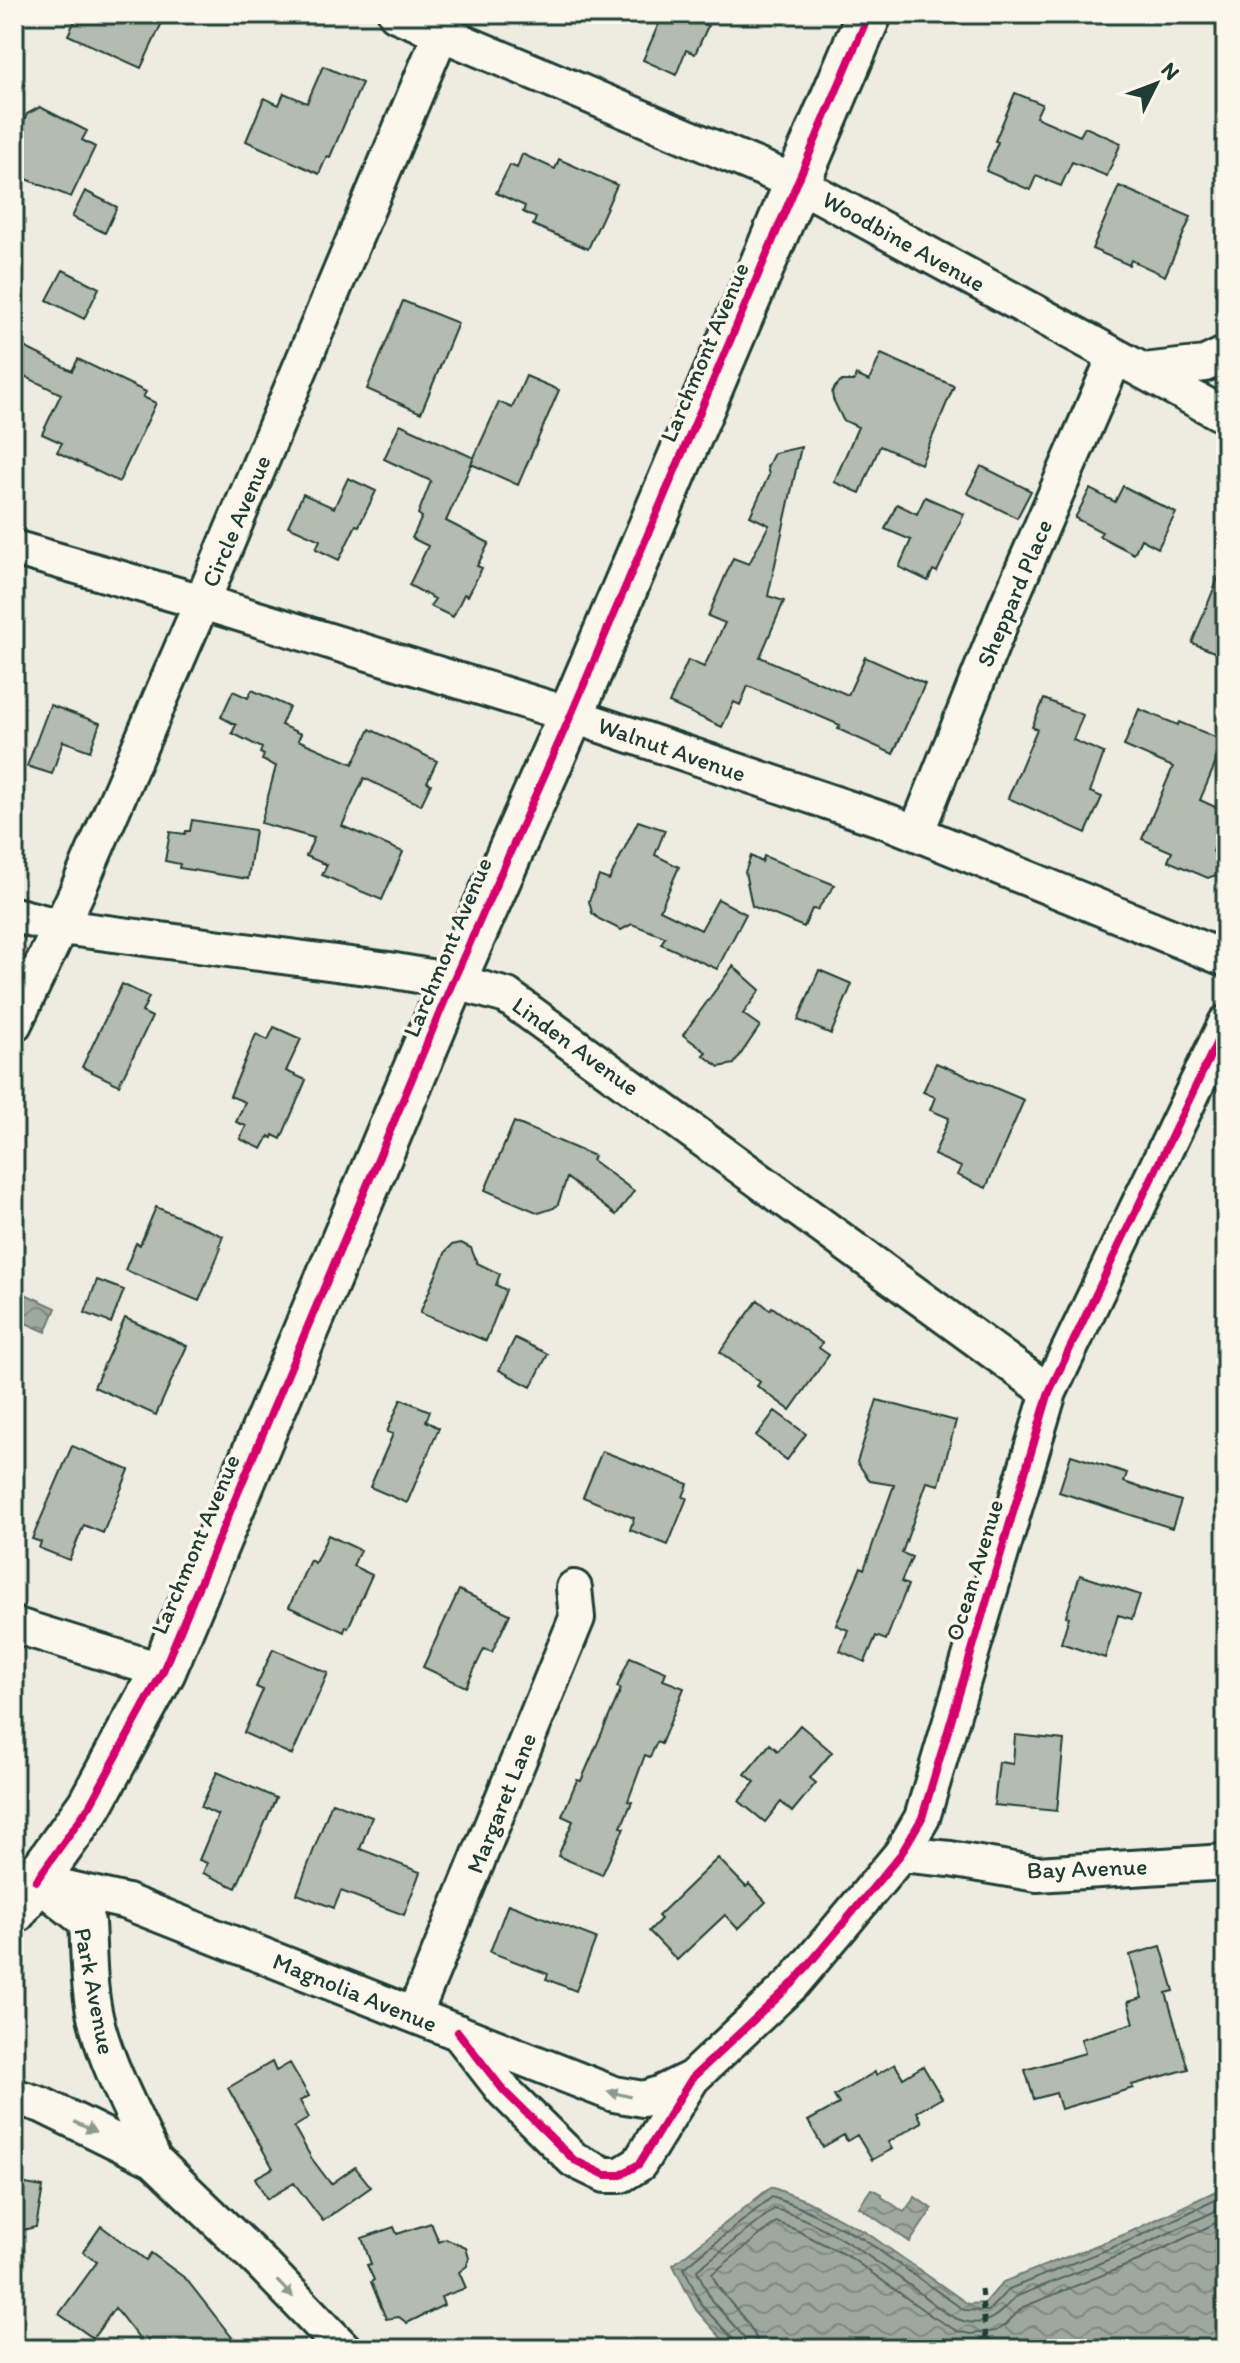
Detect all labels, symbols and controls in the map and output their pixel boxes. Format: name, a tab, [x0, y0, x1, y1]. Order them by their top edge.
north arrow	[1116, 44, 1196, 124]
text: N	[1155, 56, 1185, 86]
street label: Woodbine Avenue	[818, 184, 990, 298]
street label: Larchmont Avenue	[653, 258, 755, 446]
street label: Circle Avenue	[195, 451, 277, 591]
street label: Sheppard Place	[970, 515, 1058, 671]
street label: Walnut Avenue	[594, 710, 750, 788]
street label: Larchmont Avenue	[396, 853, 498, 1041]
street label: Linden Avenue	[507, 990, 645, 1102]
street label: Larchmont Avenue	[144, 1450, 246, 1638]
street label: Ocean Avenue	[939, 1496, 1009, 1644]
street label: Margaret Lane	[460, 1728, 542, 1878]
street label: Bay Avenue	[1026, 1851, 1148, 1885]
street label: Park Avenue	[68, 1925, 122, 2057]
street label: Magnolia Avenue	[269, 1946, 441, 2038]
one-way arrow	[607, 2087, 632, 2100]
one-way arrow	[74, 2120, 97, 2134]
one-way arrow	[276, 2279, 294, 2298]

